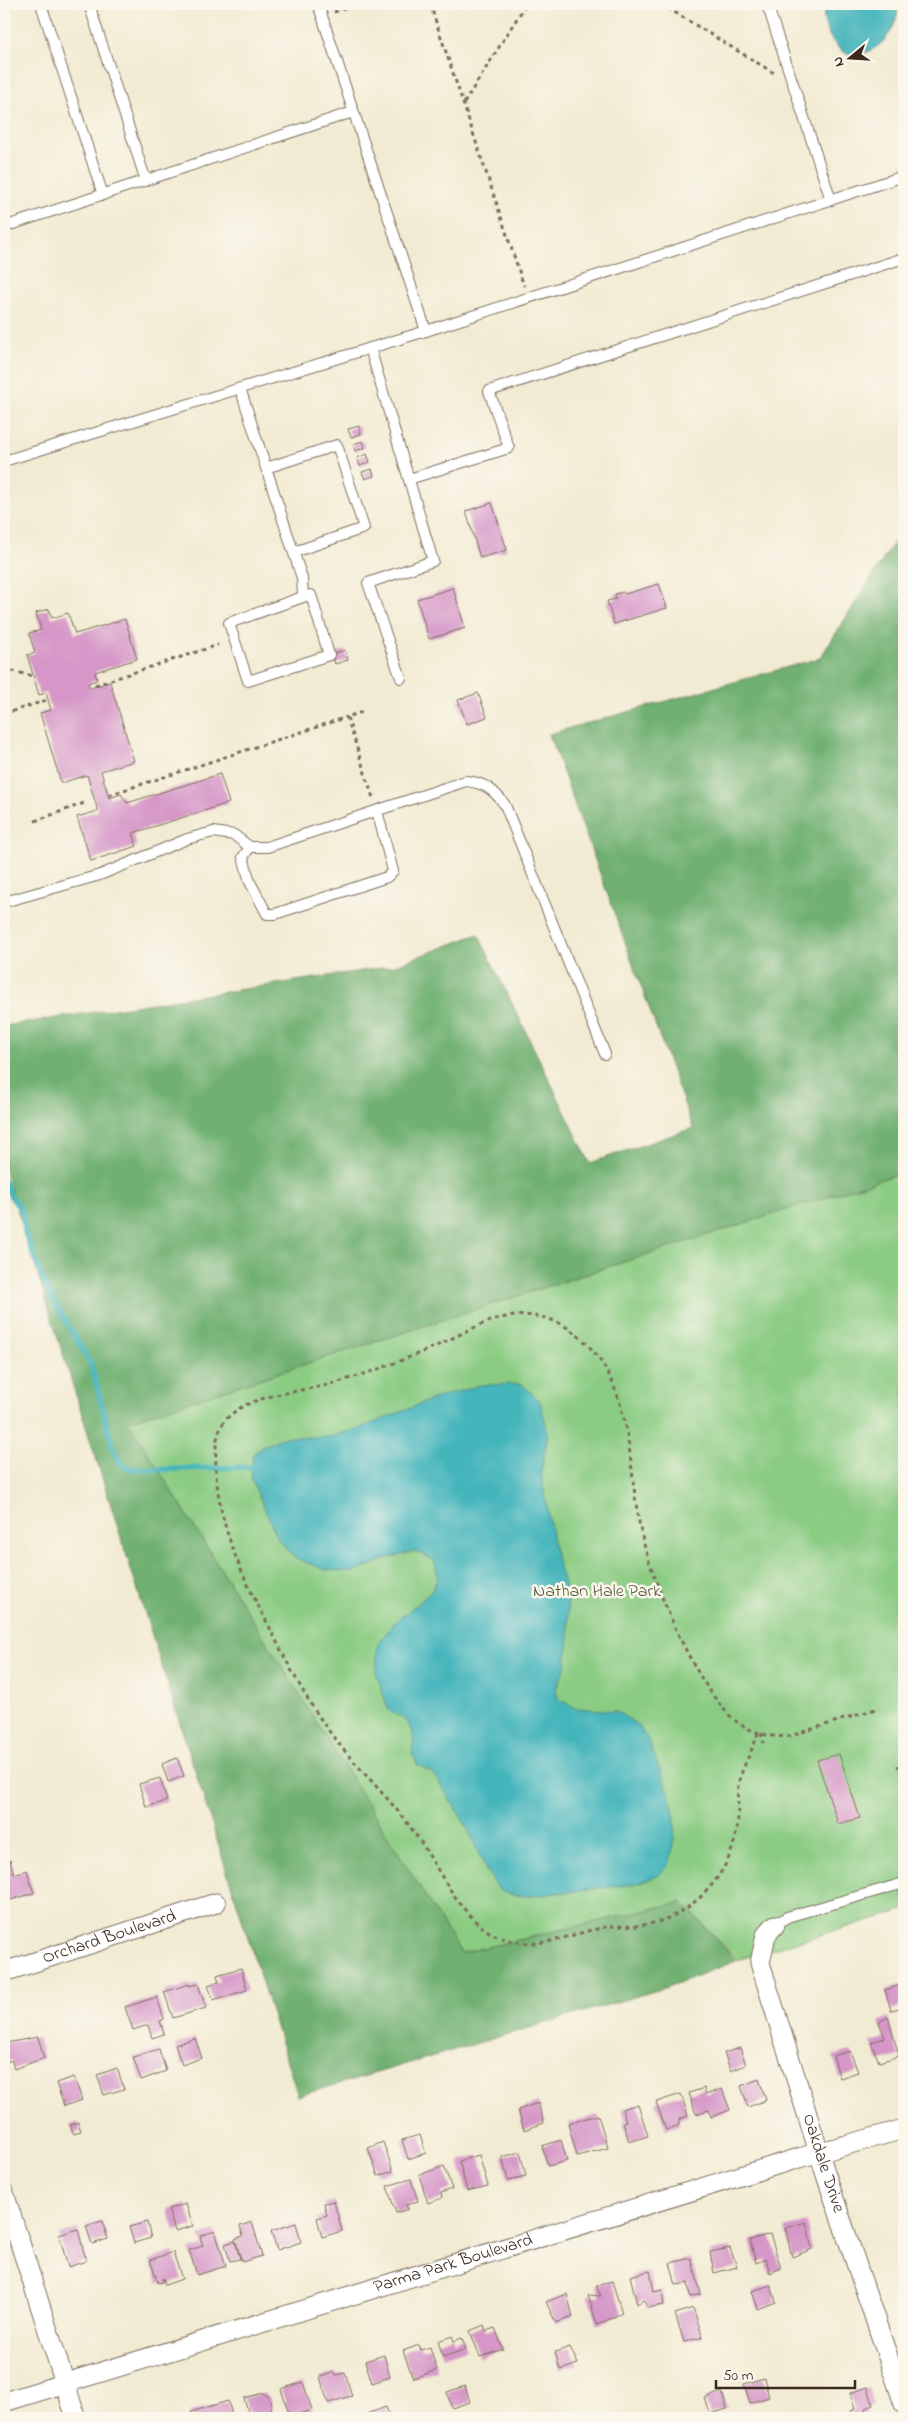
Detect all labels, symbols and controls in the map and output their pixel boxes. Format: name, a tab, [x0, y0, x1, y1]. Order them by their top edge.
north arrow	[826, 32, 876, 82]
text: N	[828, 54, 851, 69]
park label: Nathan Hale Park	[533, 1579, 661, 1605]
street label: Orchard Boulevard	[39, 1904, 180, 1972]
street label: Oakdale Drive	[795, 2111, 851, 2217]
street label: Parma Park Boulevard	[371, 2227, 536, 2301]
scale bar	[716, 2357, 854, 2389]
text: 50 m	[723, 2365, 754, 2387]

